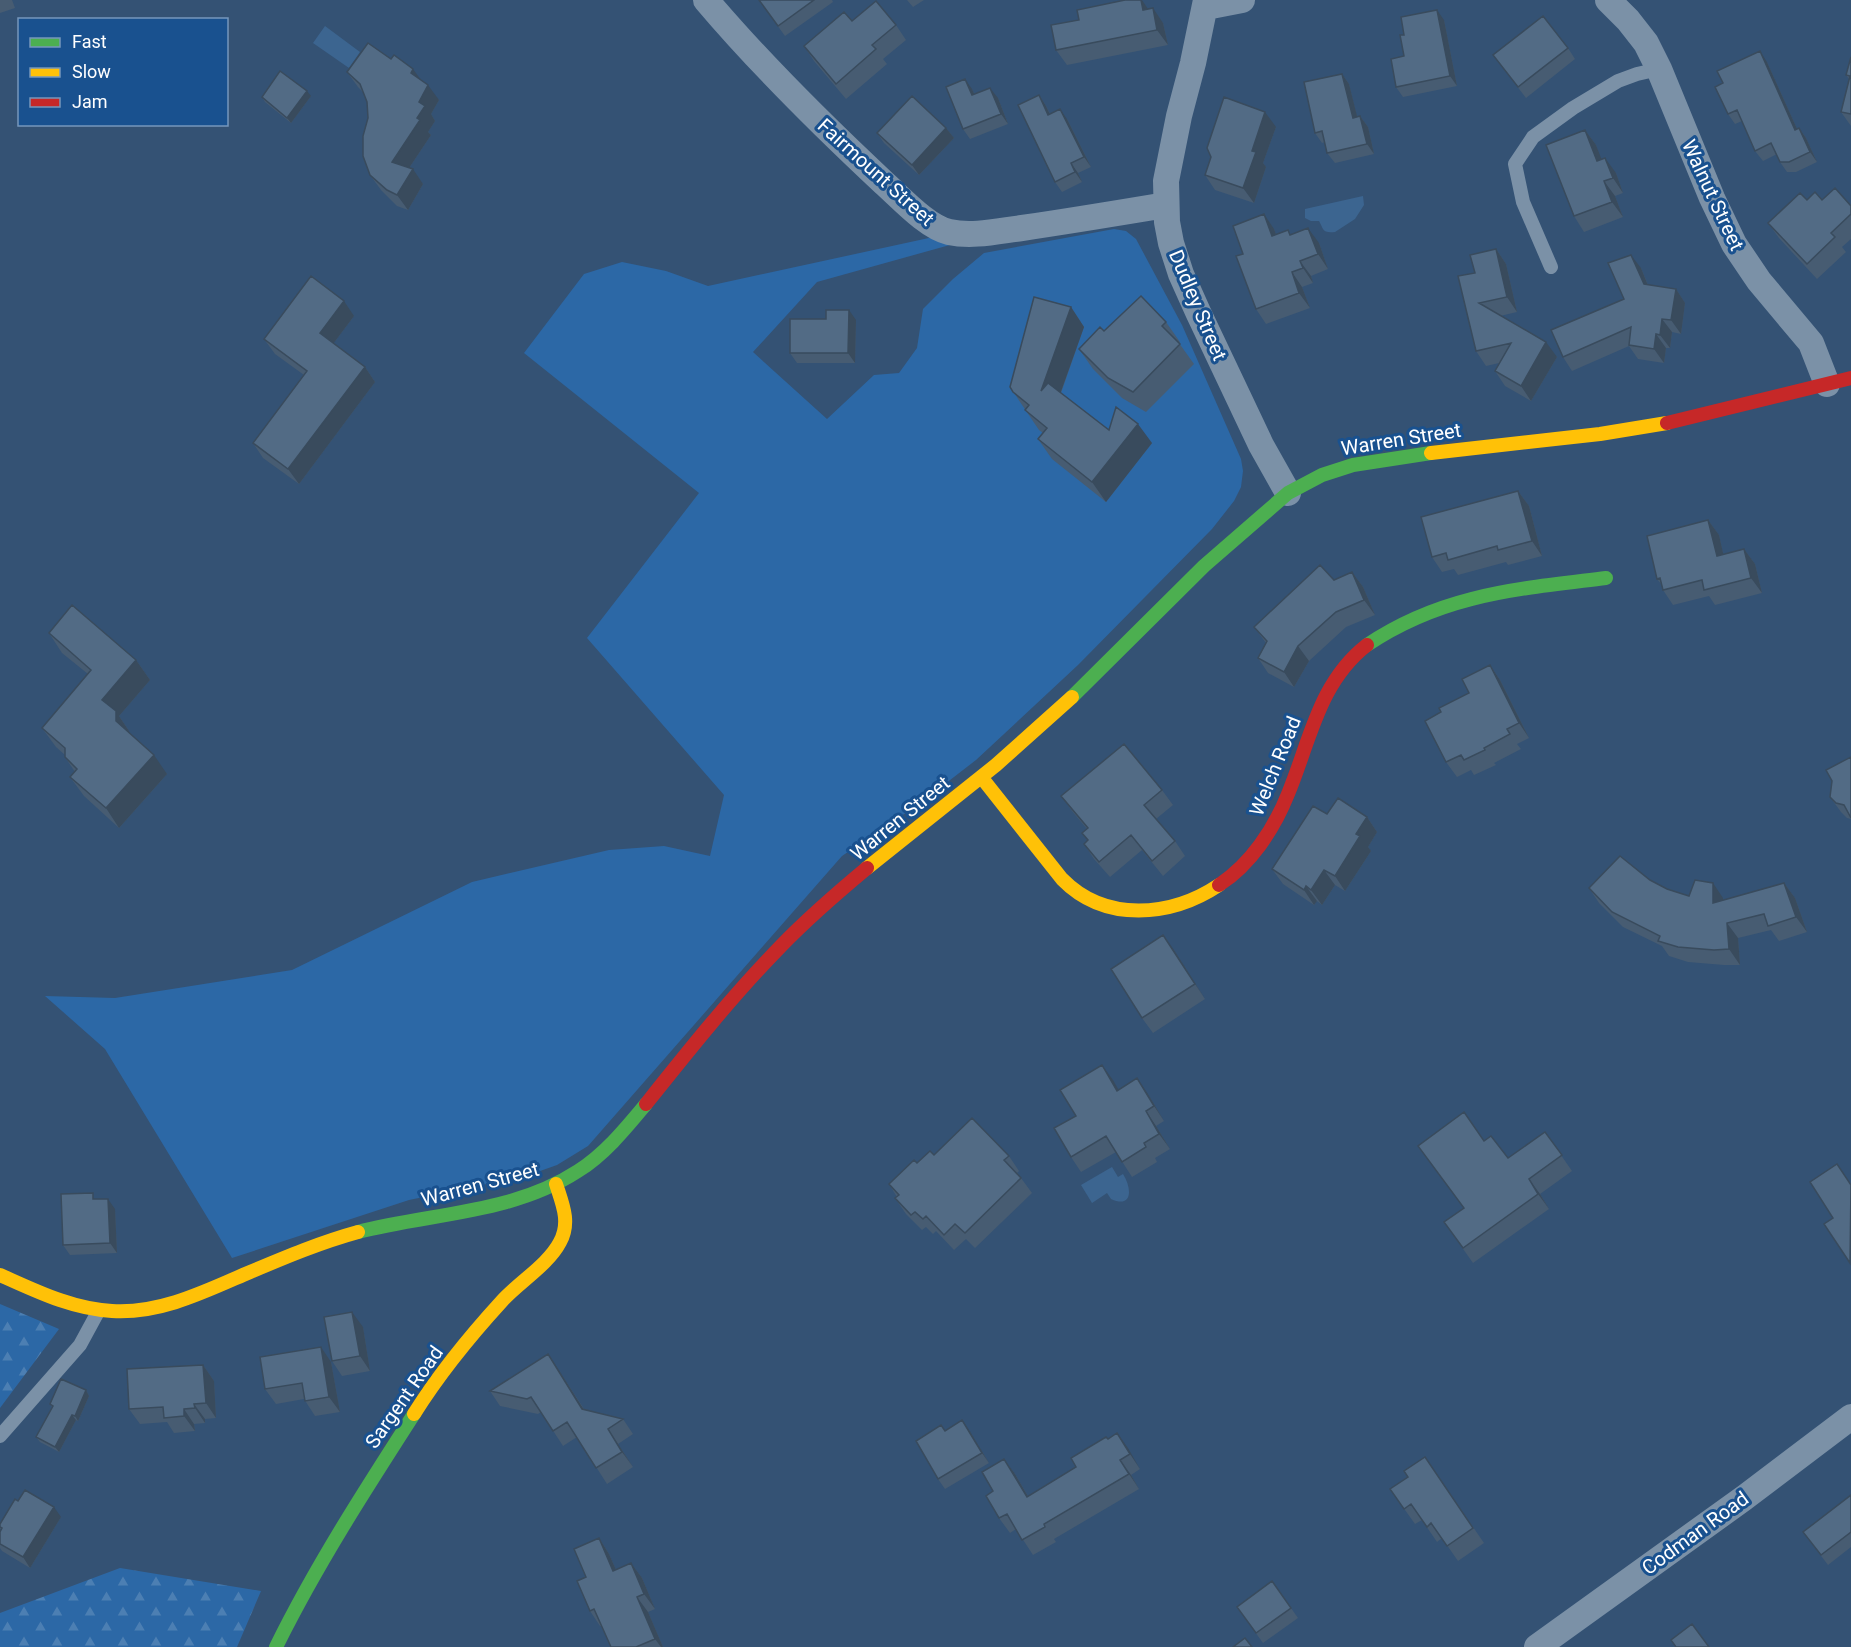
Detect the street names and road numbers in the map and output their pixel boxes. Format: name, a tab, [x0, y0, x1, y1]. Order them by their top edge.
street label: Fairmount Street	[813, 113, 939, 231]
street label: Walnut Street	[1677, 136, 1749, 254]
street label: Dudley Street	[1164, 246, 1232, 364]
street label: Warren Street	[1339, 418, 1463, 460]
street label: Welch Road	[1244, 713, 1306, 819]
street label: Warren Street	[845, 771, 955, 865]
street label: Warren Street	[418, 1157, 542, 1211]
street label: Sargent Road	[360, 1341, 448, 1453]
street label: Codman Road	[1637, 1486, 1753, 1580]

